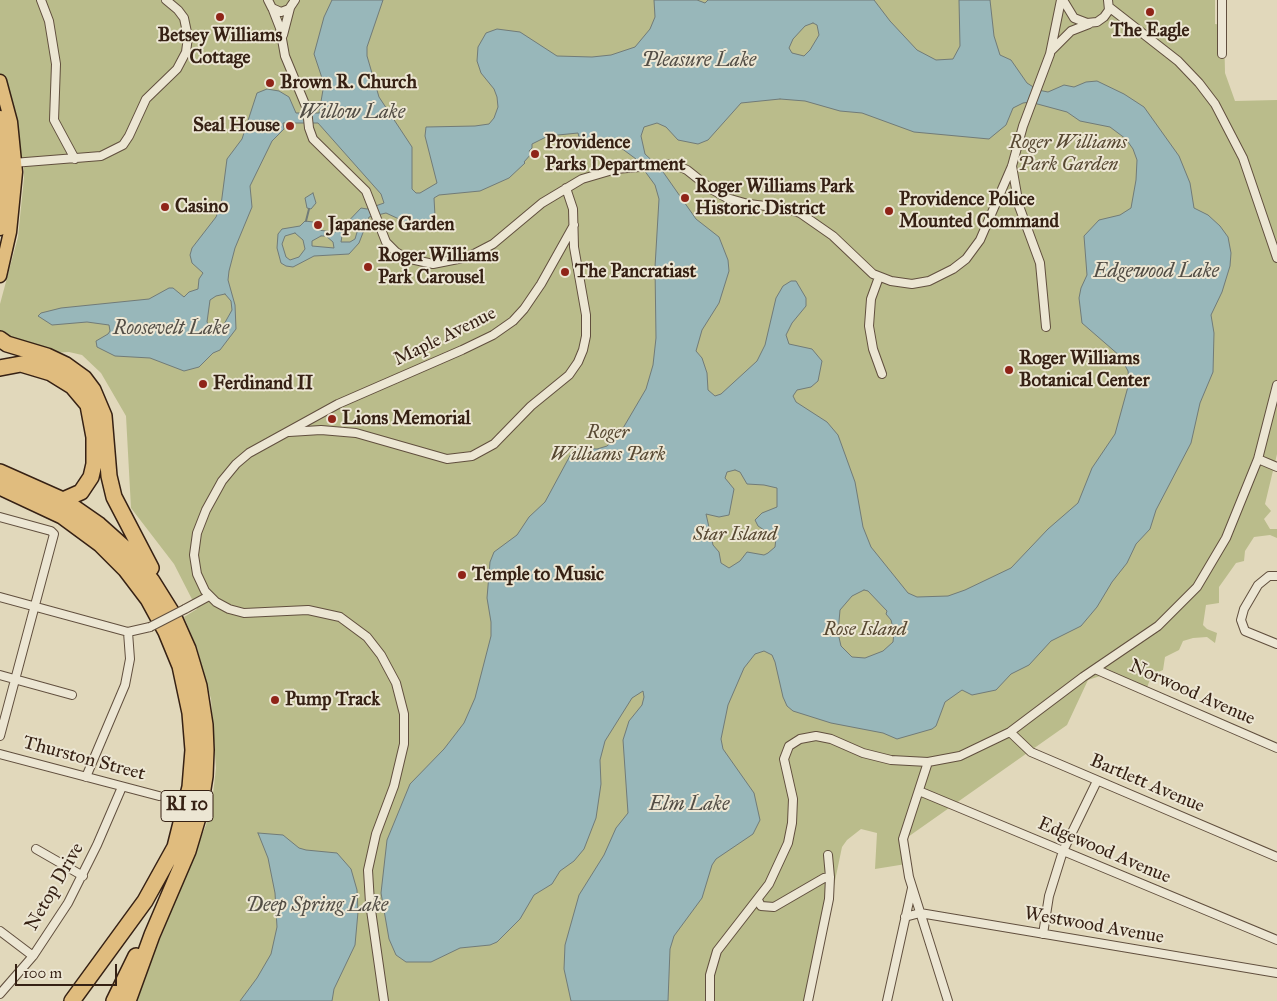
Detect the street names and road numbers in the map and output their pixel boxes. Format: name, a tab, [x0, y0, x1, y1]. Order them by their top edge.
street label: Maple Avenue	[390, 302, 500, 372]
street label: Norwood Avenue	[1126, 655, 1258, 731]
street label: Thurston Street	[20, 732, 148, 786]
street label: Bartlett Avenue	[1086, 750, 1208, 818]
road number: RI 10	[161, 790, 213, 821]
street label: Edgewood Avenue	[1034, 813, 1174, 889]
street label: Netop Drive	[21, 839, 89, 935]
street label: Westwood Avenue	[1022, 903, 1166, 949]

